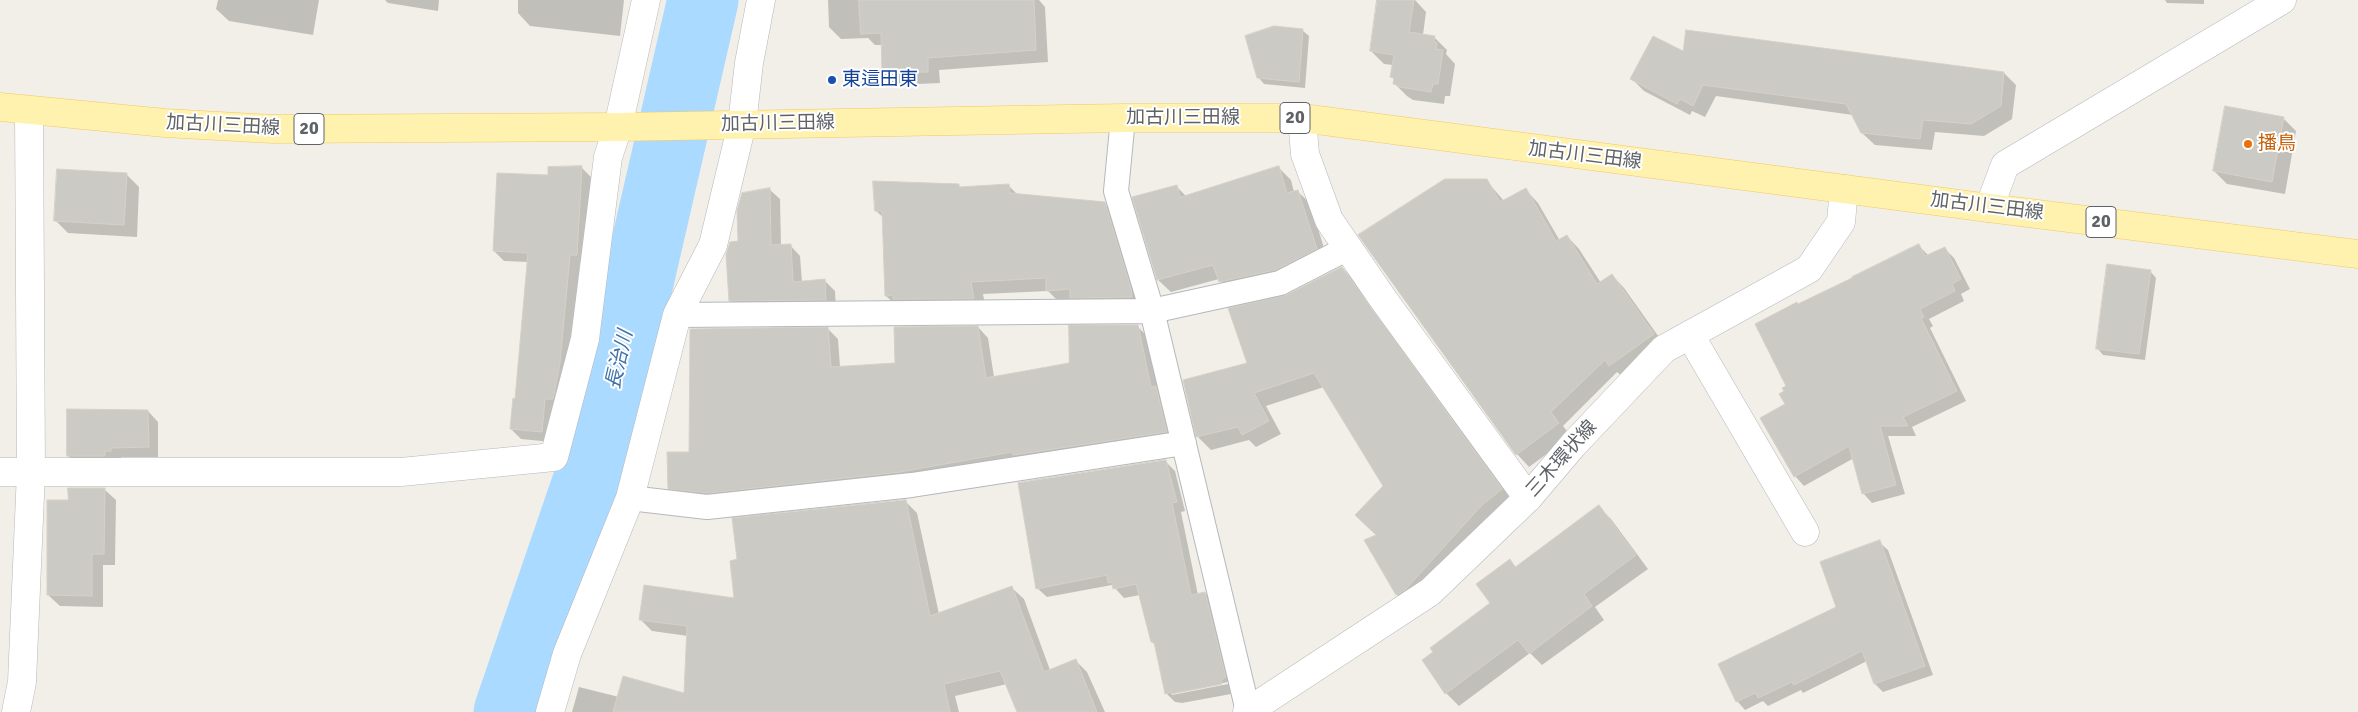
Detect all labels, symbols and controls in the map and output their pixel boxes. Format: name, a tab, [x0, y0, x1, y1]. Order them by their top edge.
place label: 東這田東	[842, 69, 918, 91]
marker: 東這田東	[826, 74, 838, 86]
road number: 20	[1280, 102, 1310, 134]
street label: 加古川三田線	[1126, 107, 1240, 129]
street label: 加古川三田線	[165, 112, 281, 140]
street label: 加古川三田線	[721, 112, 835, 136]
road number: 20	[294, 114, 324, 144]
place label: 播鳥	[2258, 133, 2296, 155]
street label: 加古川三田線	[1527, 138, 1643, 174]
marker: 播鳥	[2242, 138, 2254, 150]
street label: 加古川三田線	[1929, 189, 2045, 225]
road number: 20	[2086, 206, 2116, 238]
water label: 長治川	[602, 328, 638, 392]
street label: 三木環状線	[1522, 416, 1602, 502]

